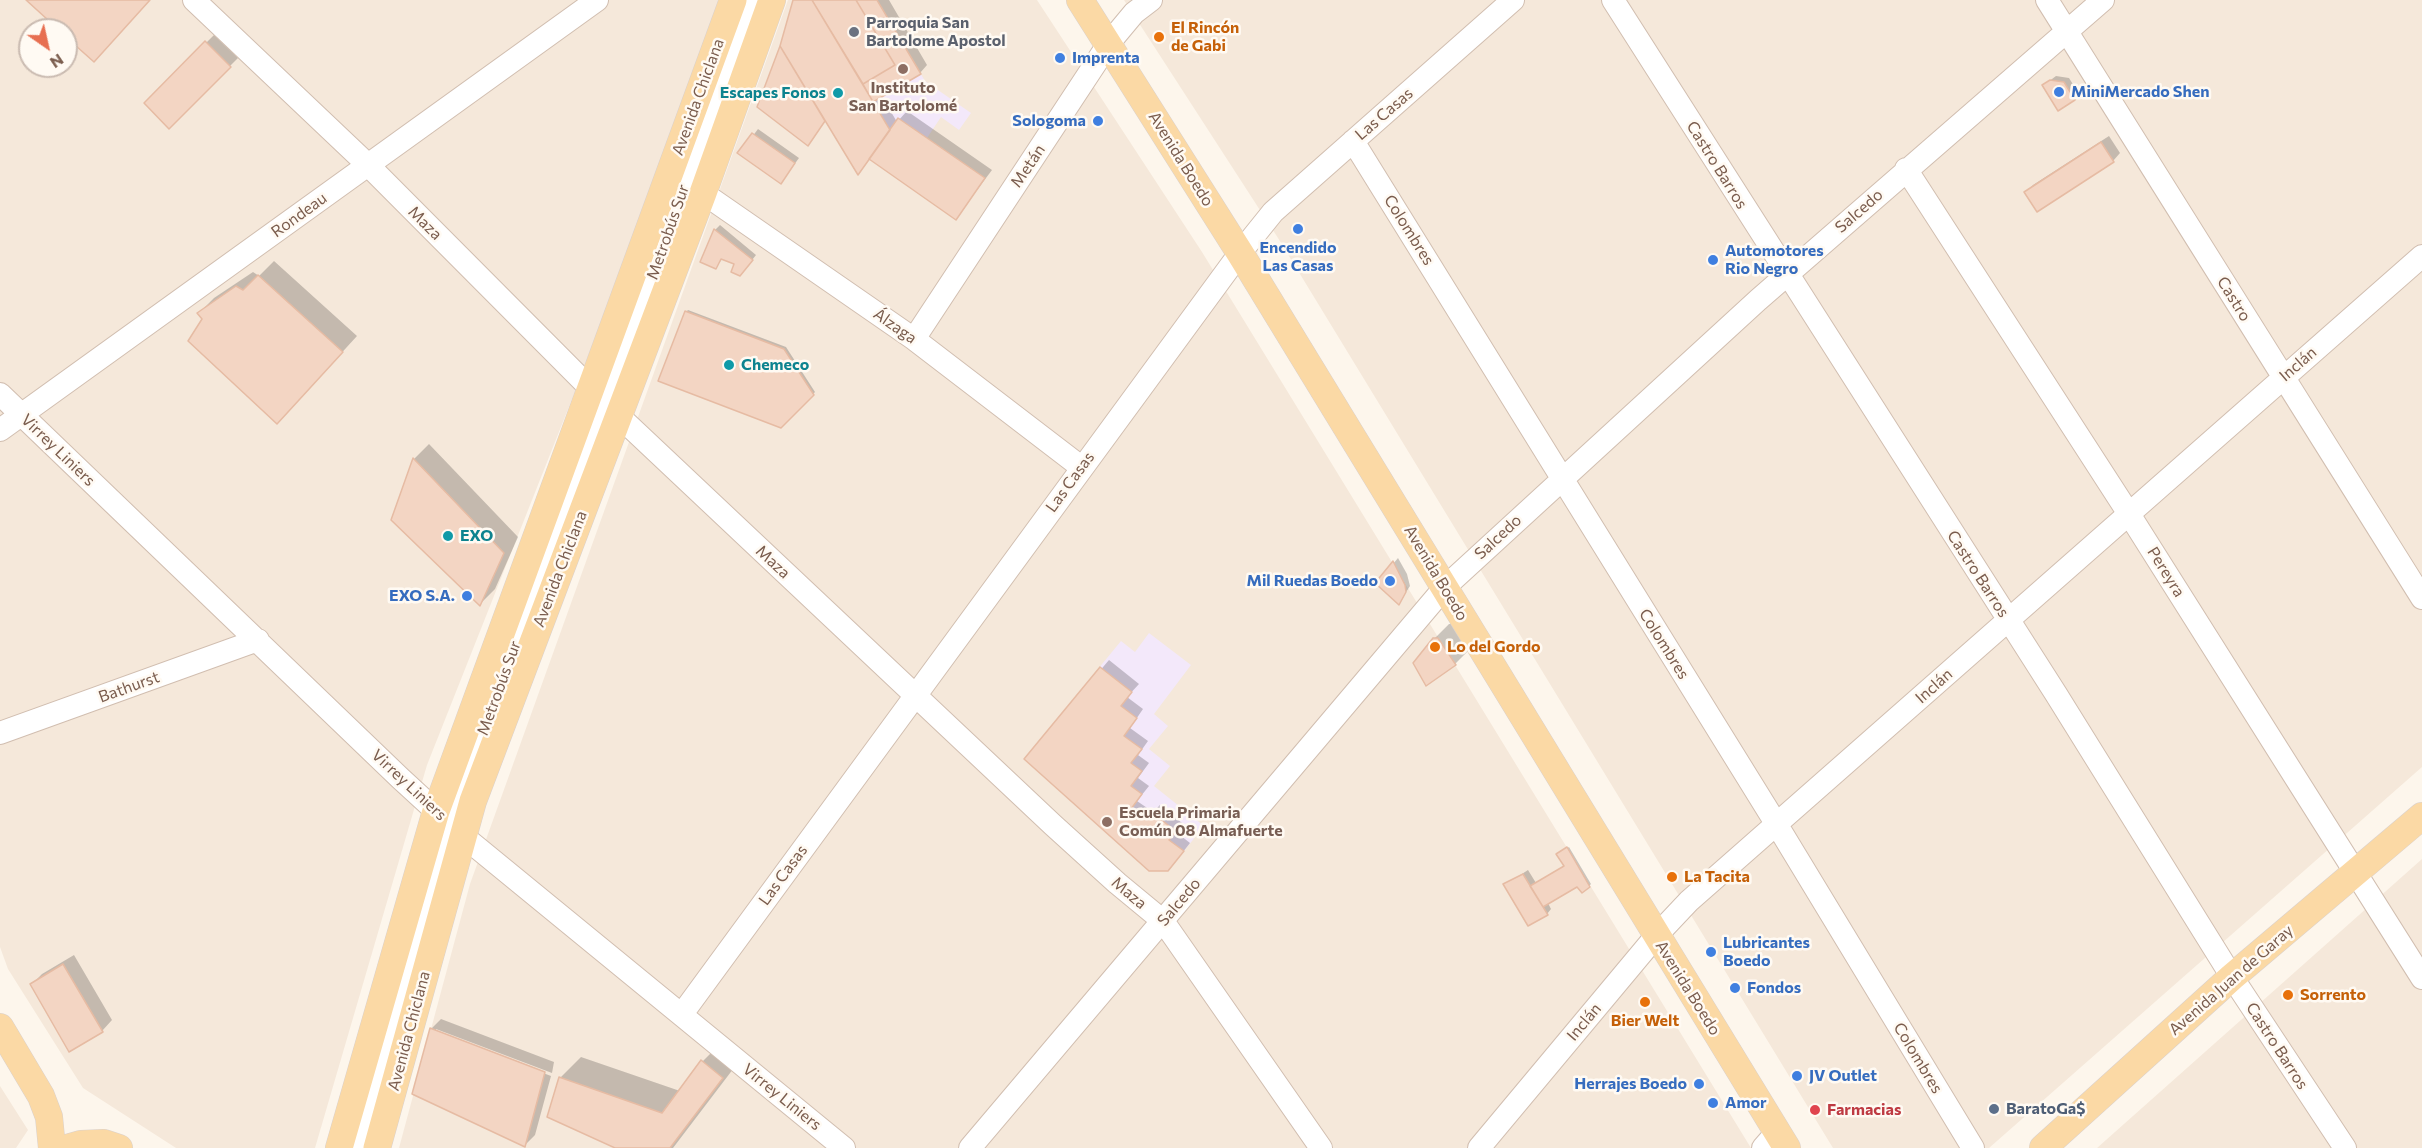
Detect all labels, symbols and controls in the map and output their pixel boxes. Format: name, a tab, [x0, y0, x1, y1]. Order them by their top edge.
place label: Parroquia San Bartolome Apostol	[866, 13, 1006, 51]
north arrow	[18, 18, 78, 78]
place label: El Rincón de Gabi	[1171, 18, 1239, 56]
marker: Parroquia San Bartolome Apostol	[847, 25, 861, 39]
marker: El Rincón de Gabi	[1152, 30, 1166, 44]
street label: Avenida Chiclana	[668, 36, 728, 158]
place label: Imprenta	[1072, 48, 1140, 68]
text: N	[47, 50, 68, 73]
marker: Imprenta	[1053, 51, 1067, 65]
marker: Instituto San Bartolomé	[896, 62, 910, 76]
place label: Instituto San Bartolomé	[849, 78, 957, 116]
place label: MiniMercado Shen	[2071, 82, 2209, 102]
place label: Escapes Fonos	[720, 83, 826, 103]
street label: Las Casas	[1351, 84, 1417, 144]
marker: MiniMercado Shen	[2052, 85, 2066, 99]
marker: Escapes Fonos	[831, 86, 845, 100]
street label: Avenida Boedo	[1144, 108, 1218, 210]
place label: Sologoma	[1012, 111, 1086, 131]
marker: Sologoma	[1091, 114, 1105, 128]
street label: Castro Barros	[1682, 118, 1752, 212]
street label: Metán	[1007, 141, 1049, 191]
street label: Metrobús Sur	[643, 182, 693, 282]
street label: Salcedo	[1831, 185, 1887, 237]
street label: Rondeau	[268, 188, 330, 242]
street label: Colombres	[1380, 191, 1438, 269]
street label: Maza	[404, 202, 446, 244]
marker: Encendido Las Casas	[1291, 222, 1305, 236]
place label: Encendido Las Casas	[1260, 238, 1336, 276]
place label: Automotores Rio Negro	[1725, 241, 1824, 279]
marker: Automotores Rio Negro	[1706, 253, 1720, 267]
street label: Castro	[2213, 273, 2255, 325]
street label: Álzaga	[870, 304, 920, 348]
street label: Inclán	[2275, 343, 2321, 385]
place label: Chemeco	[741, 355, 809, 375]
marker: Chemeco	[722, 358, 736, 372]
street label: Virrey Liniers	[17, 410, 99, 490]
street label: Las Casas	[1042, 448, 1098, 516]
street label: Avenida Chiclana	[529, 508, 591, 630]
street label: Salcedo	[1471, 511, 1525, 563]
street label: Avenida Boedo	[1400, 522, 1472, 624]
place label: EXO	[460, 526, 493, 546]
street label: Castro Barros	[1943, 527, 2013, 621]
marker: EXO	[441, 529, 455, 543]
street label: Maza	[752, 541, 794, 583]
street label: Pereyra	[2143, 543, 2189, 601]
place label: Mil Ruedas Boedo	[1246, 571, 1378, 591]
marker: Mil Ruedas Boedo	[1383, 574, 1397, 588]
place label: EXO S.A.	[389, 586, 455, 606]
marker: EXO S.A.	[460, 589, 474, 603]
street label: Colombres	[1635, 605, 1693, 683]
place label: Lo del Gordo	[1447, 637, 1541, 657]
street label: Metrobús Sur	[473, 638, 525, 738]
marker: Lo del Gordo	[1428, 640, 1442, 654]
street label: Inclán	[1912, 664, 1956, 708]
street label: Bathurst	[96, 667, 162, 707]
street label: Virrey Liniers	[368, 745, 450, 825]
place label: Escuela Primaria Común 08 Almafuerte	[1119, 803, 1283, 841]
marker: Escuela Primaria Común 08 Almafuerte	[1100, 815, 1114, 829]
street label: Las Casas	[755, 841, 811, 909]
place label: La Tacita	[1684, 867, 1750, 887]
marker: La Tacita	[1665, 870, 1679, 884]
street label: Maza	[1108, 873, 1150, 913]
street label: Salcedo	[1153, 874, 1205, 930]
street label: Avenida Juan de Garay	[2165, 921, 2297, 1039]
place label: Lubricantes Boedo	[1723, 933, 1810, 971]
street label: Avenida Boedo	[1651, 937, 1725, 1039]
marker: Lubricantes Boedo	[1704, 945, 1718, 959]
street label: Avenida Chiclana	[384, 969, 434, 1093]
place label: Fondos	[1747, 978, 1801, 998]
marker: Fondos	[1728, 981, 1742, 995]
place label: Sorrento	[2300, 985, 2366, 1005]
marker: Sorrento	[2281, 988, 2295, 1002]
marker: Bier Welt	[1638, 995, 1652, 1009]
street label: Inclán	[1563, 999, 1605, 1045]
street label: Castro Barros	[2242, 999, 2312, 1093]
place label: Bier Welt	[1611, 1011, 1679, 1031]
street label: Colombres	[1889, 1019, 1947, 1097]
street label: Virrey Liniers	[739, 1059, 825, 1135]
place label: JV Outlet	[1809, 1066, 1877, 1086]
marker: JV Outlet	[1790, 1069, 1804, 1083]
place label: Herrajes Boedo	[1574, 1074, 1687, 1094]
marker: Herrajes Boedo	[1692, 1077, 1706, 1091]
place label: Amor	[1725, 1093, 1767, 1113]
marker: Amor	[1706, 1096, 1720, 1110]
place label: BaratoGa$	[2006, 1099, 2085, 1119]
place label: Farmacias	[1827, 1100, 1901, 1120]
marker: BaratoGa$	[1987, 1102, 2001, 1116]
marker: Farmacias	[1808, 1103, 1822, 1117]

